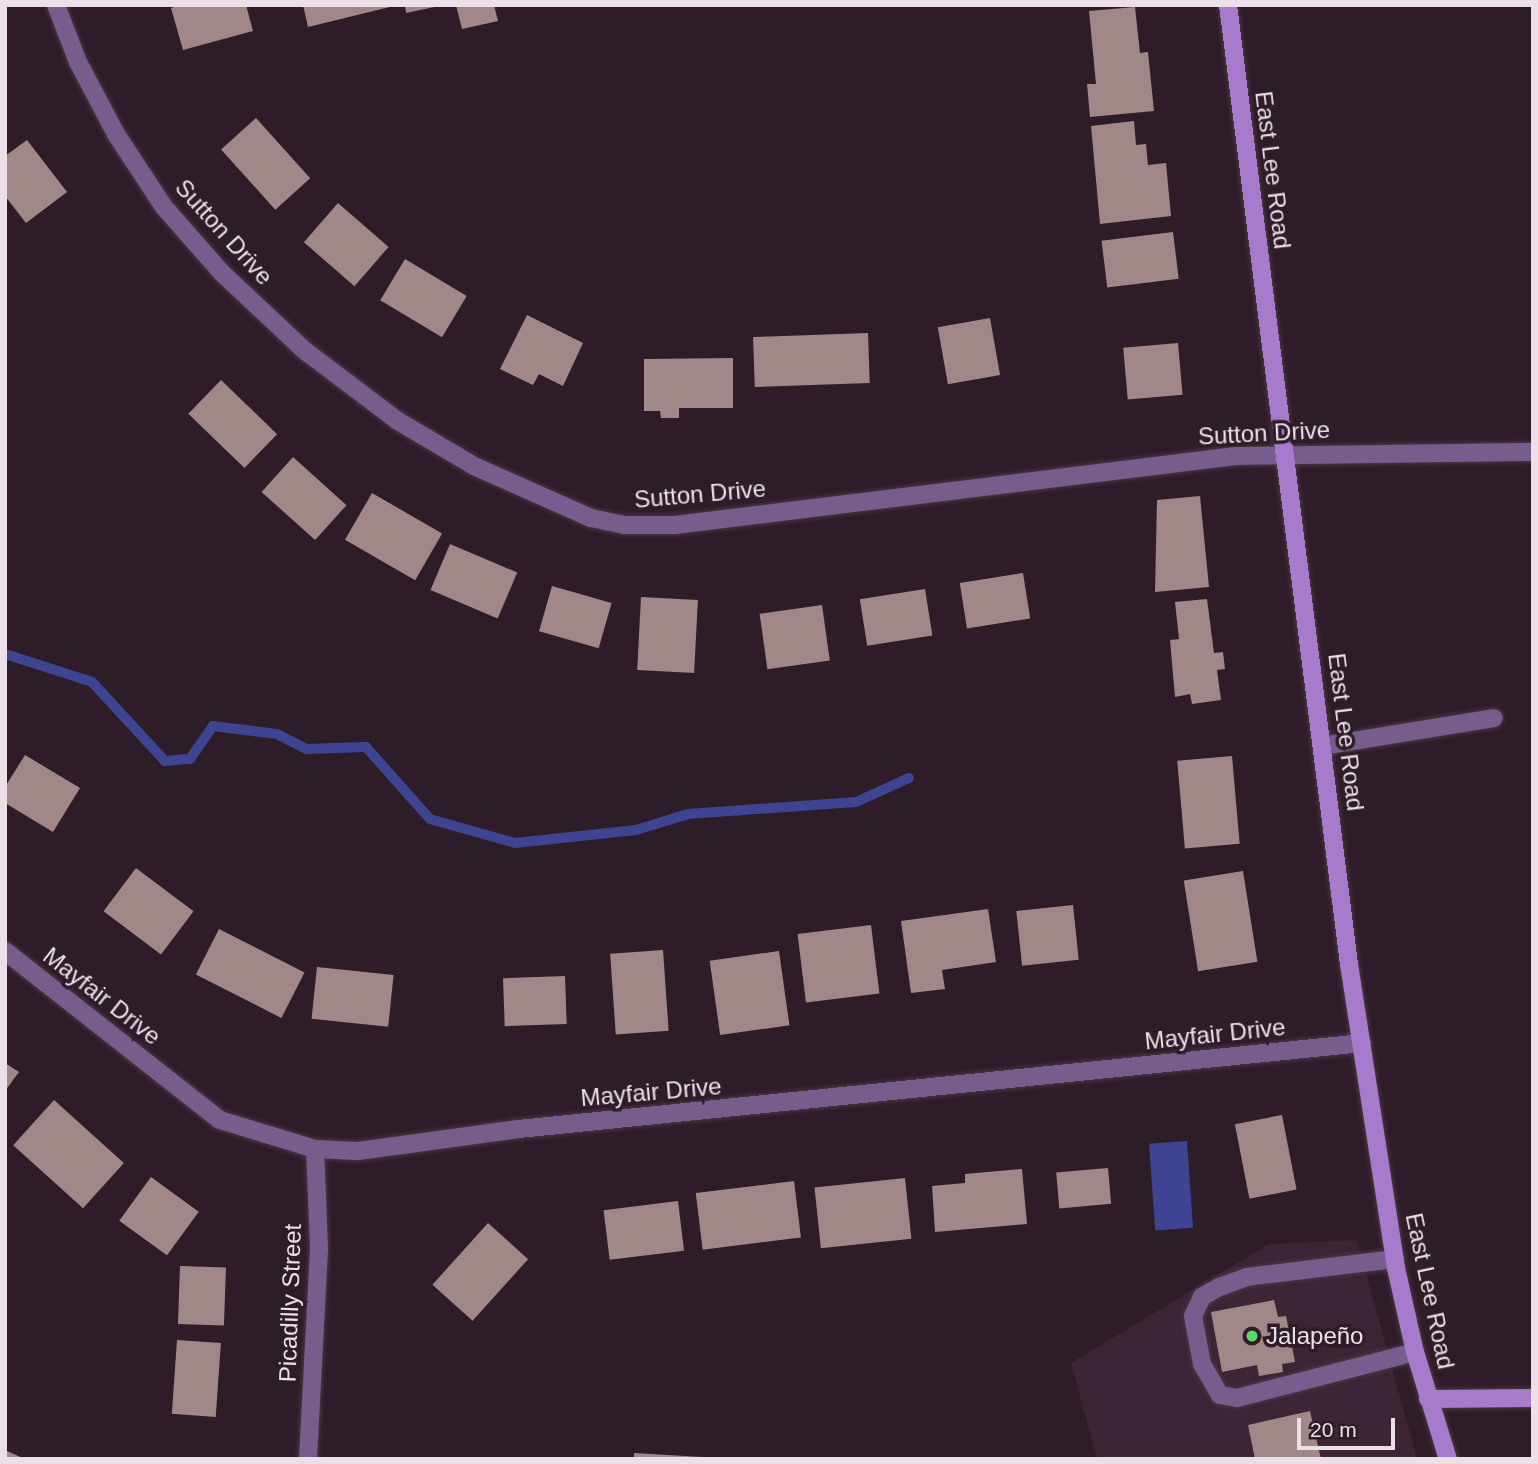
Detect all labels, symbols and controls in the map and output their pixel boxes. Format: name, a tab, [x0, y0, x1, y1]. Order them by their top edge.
street label: East Lee Road	[1249, 89, 1297, 251]
street label: Sutton Drive	[169, 173, 279, 291]
street label: Sutton Drive	[1197, 415, 1331, 451]
street label: Sutton Drive	[633, 474, 767, 514]
street label: East Lee Road	[1322, 651, 1370, 813]
street label: Mayfair Drive	[37, 941, 167, 1051]
street label: Mayfair Drive	[1143, 1012, 1287, 1056]
street label: Mayfair Drive	[579, 1071, 723, 1113]
street label: East Lee Road	[1399, 1210, 1461, 1372]
street label: Picadilly Street	[273, 1223, 307, 1383]
place label: Jalapeño	[1266, 1322, 1363, 1350]
marker: Jalapeño	[1244, 1328, 1260, 1344]
scale bar	[1300, 1404, 1398, 1448]
text: 20 m	[1310, 1418, 1357, 1441]

